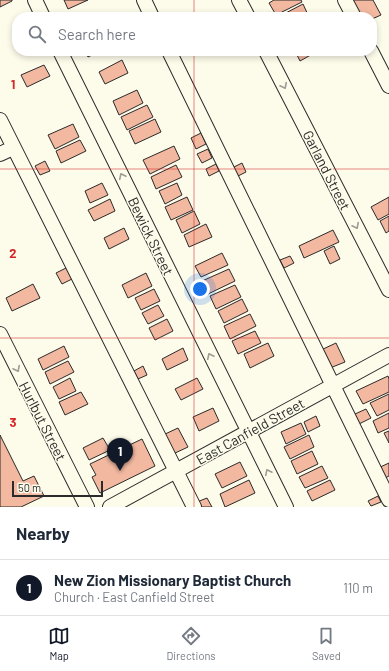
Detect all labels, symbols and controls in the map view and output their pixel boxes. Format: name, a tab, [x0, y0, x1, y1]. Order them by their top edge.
search box	[12, 12, 377, 56]
icon: search	[26, 23, 48, 45]
text: Search here	[58, 25, 136, 43]
text: 1	[11, 76, 15, 92]
one-way arrow	[279, 81, 286, 89]
street label: Garland Street	[300, 127, 354, 213]
one-way arrow	[119, 173, 127, 181]
street label: Bewick Street	[125, 194, 177, 278]
one-way arrow	[351, 222, 359, 229]
text: 2	[9, 245, 17, 261]
your location	[190, 279, 210, 299]
one-way arrow	[208, 352, 215, 360]
one-way arrow	[13, 365, 20, 372]
street label: Hurlbut Street	[16, 379, 70, 463]
street label: East Canfield Street	[193, 394, 307, 468]
text: 3	[9, 414, 17, 430]
pin: 1	[107, 438, 133, 471]
one-way arrow	[265, 469, 273, 476]
scale bar	[12, 479, 103, 498]
text: 50 m	[18, 481, 41, 494]
text: Nearby	[16, 523, 70, 543]
text: New Zion Missionary Baptist Church	[54, 571, 291, 589]
text: 1	[27, 580, 31, 596]
text: 110 m	[343, 580, 373, 596]
text: Church · East Canfield Street	[54, 589, 215, 605]
tab: Map	[48, 625, 70, 662]
tab: Directions	[166, 625, 216, 662]
tab: Saved	[312, 625, 341, 662]

